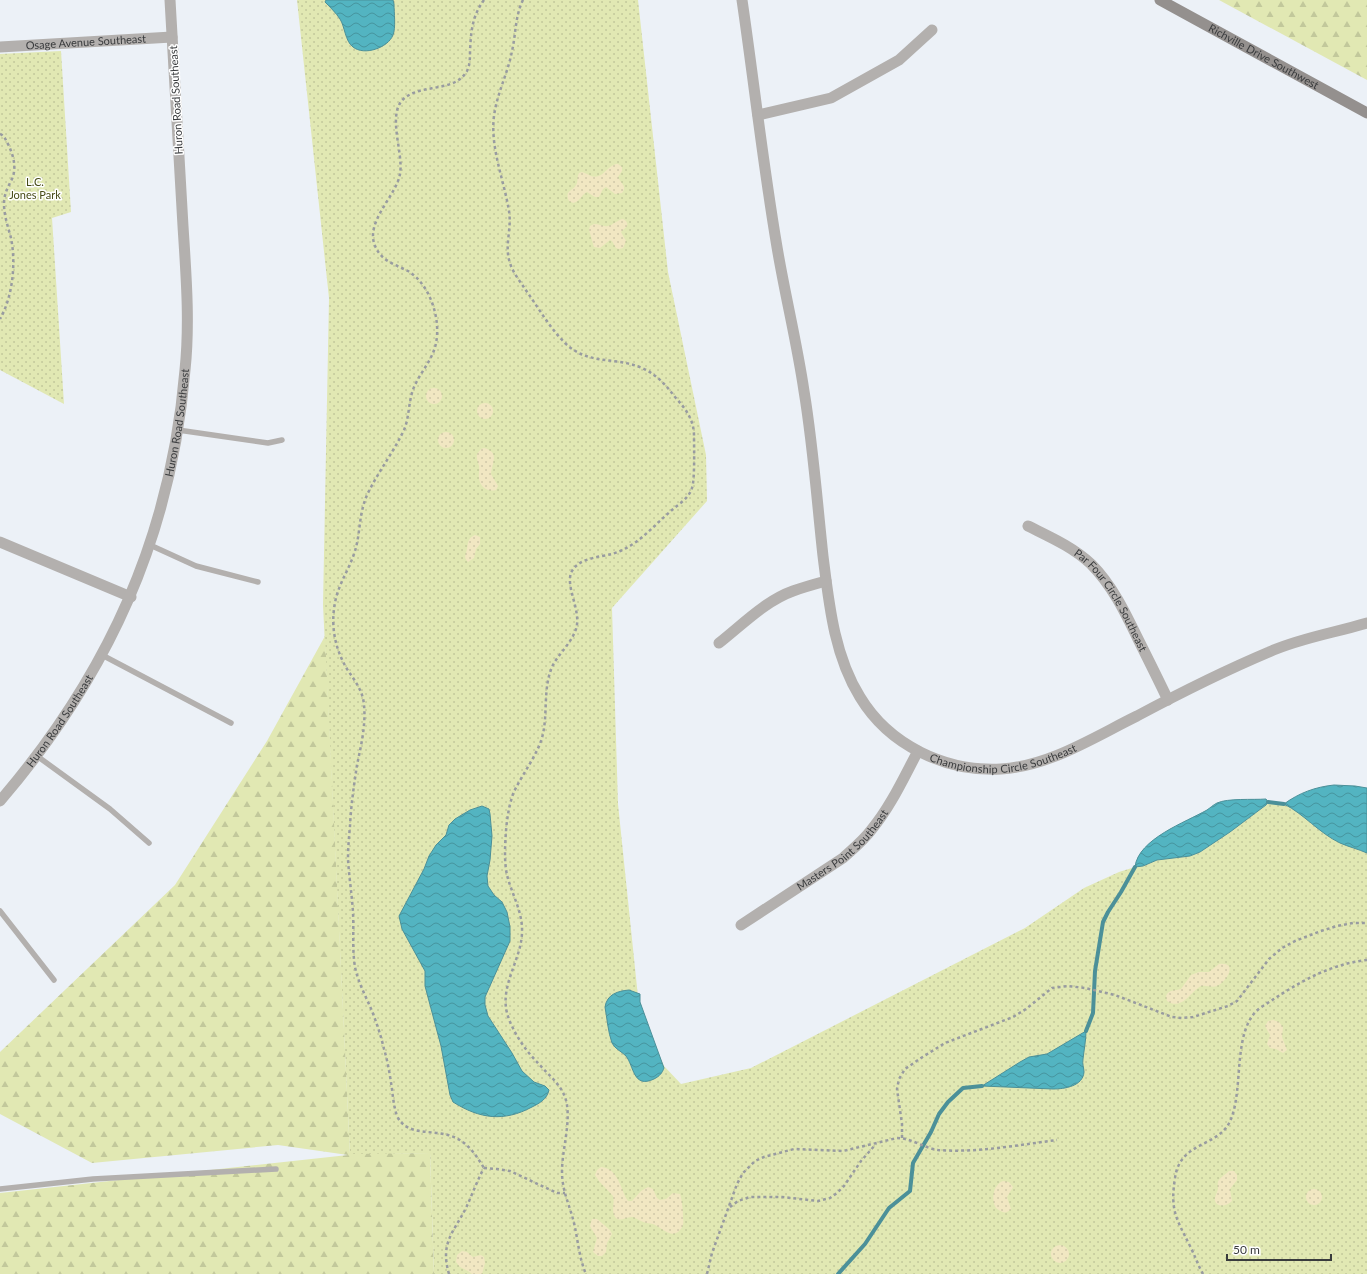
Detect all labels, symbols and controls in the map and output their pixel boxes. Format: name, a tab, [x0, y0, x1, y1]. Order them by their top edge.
street label: Richville Drive Southwest	[1206, 21, 1321, 91]
street label: Osage Avenue Southeast	[25, 32, 146, 51]
street label: Huron Road Southeast	[166, 45, 185, 155]
park label: L.C. Jones Park	[9, 175, 61, 201]
street label: Huron Road Southeast	[162, 368, 191, 478]
street label: Par Four Circle Southeast	[1072, 546, 1150, 654]
street label: Huron Road Southeast	[23, 672, 95, 769]
street label: Championship Circle Southeast	[928, 741, 1078, 775]
street label: Masters Point Southeast	[794, 807, 890, 893]
scale bar	[1227, 1236, 1331, 1262]
text: 50 m	[1233, 1242, 1260, 1257]

